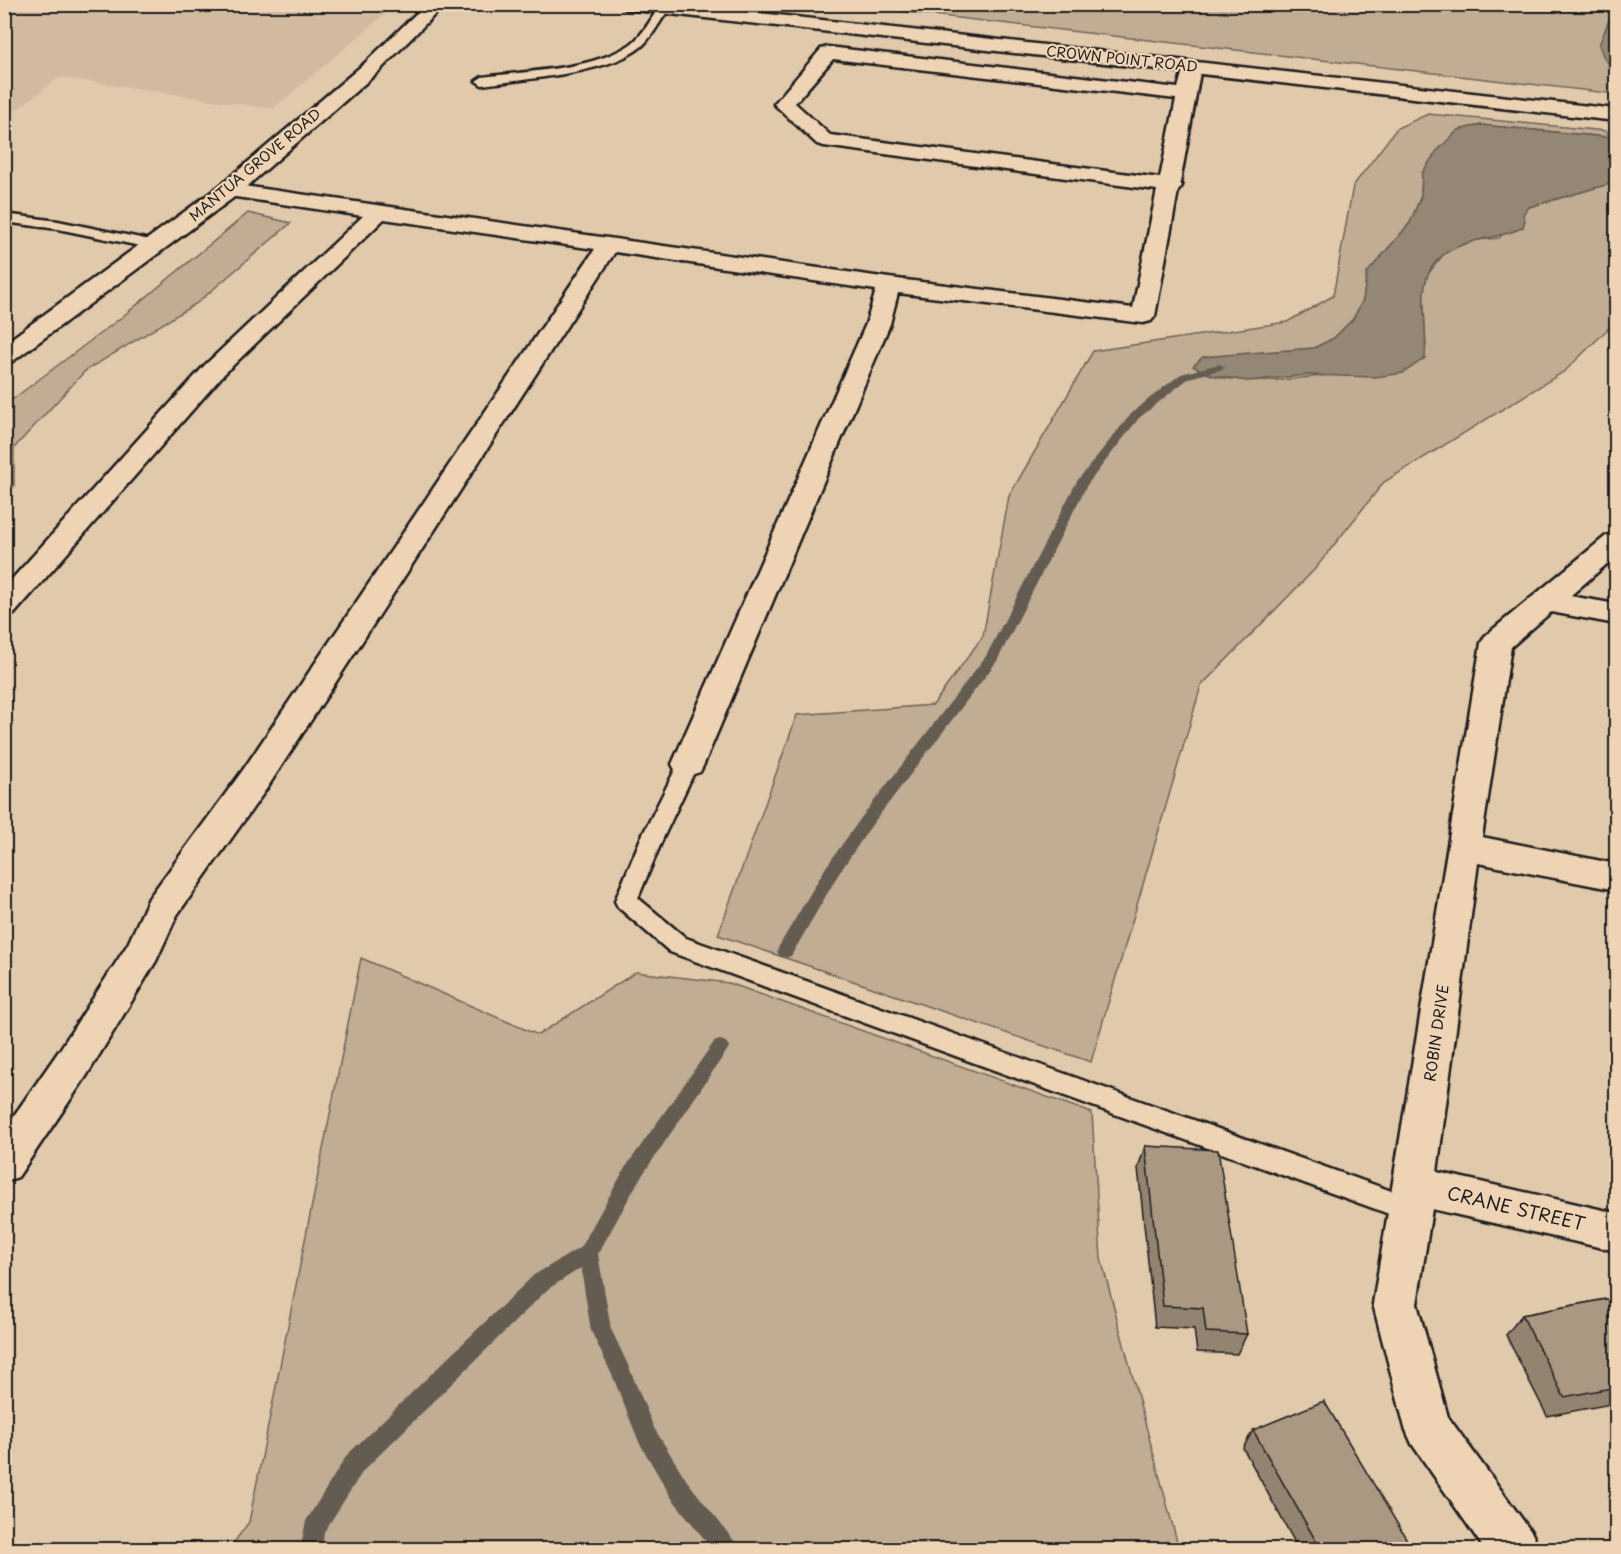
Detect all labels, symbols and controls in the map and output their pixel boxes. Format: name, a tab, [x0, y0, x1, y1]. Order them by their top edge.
street label: CROWN POINT ROAD	[1045, 40, 1199, 77]
street label: MANTUA GROVE ROAD	[184, 103, 325, 226]
street label: ROBIN DRIVE	[1417, 983, 1454, 1083]
street label: CRANE STREET	[1445, 1179, 1589, 1237]

